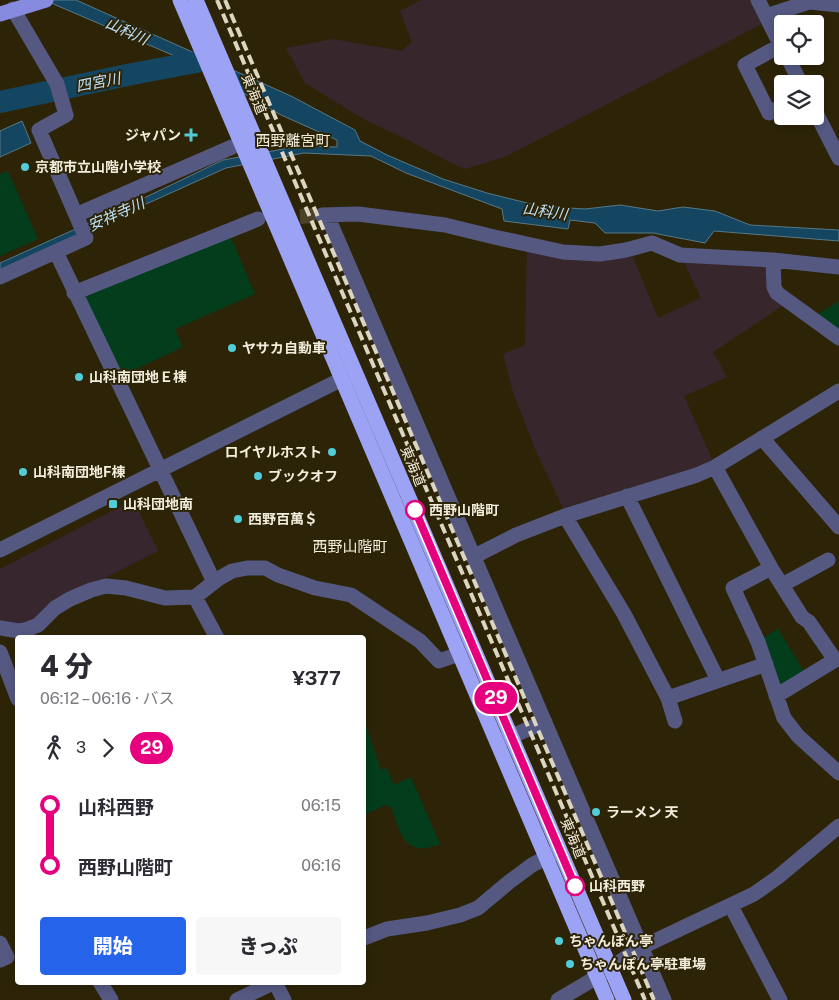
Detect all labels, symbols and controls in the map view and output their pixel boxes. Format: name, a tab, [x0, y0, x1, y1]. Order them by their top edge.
water label: 山科川	[103, 14, 153, 49]
map controls	[774, 15, 824, 125]
button: locate	[774, 15, 824, 65]
water label: 四宮川	[74, 69, 124, 95]
street label: 東海道	[238, 72, 270, 116]
button: layers	[774, 75, 824, 125]
place label: ジャパン	[125, 127, 181, 143]
marker: ジャパン	[185, 129, 197, 141]
district label: 西野離宮町	[255, 132, 331, 149]
place label: 京都市立山階小学校	[35, 159, 161, 175]
marker: 京都市立山階小学校	[19, 161, 31, 173]
water label: 安祥寺川	[85, 193, 149, 234]
water label: 山科川	[522, 199, 570, 223]
place label: ヤサカ自動車	[242, 340, 326, 356]
marker: ヤサカ自動車	[226, 342, 238, 354]
place label: 山科南団地Ｅ棟	[89, 369, 187, 385]
marker: 山科南団地Ｅ棟	[73, 371, 85, 383]
place label: ロイヤルホスト	[224, 444, 322, 460]
street label: 東海道	[397, 444, 429, 488]
marker: ロイヤルホスト	[326, 446, 338, 458]
place label: 山科南団地F棟	[33, 464, 126, 480]
marker: 山科南団地F棟	[17, 466, 29, 478]
place label: ブックオフ	[268, 468, 338, 484]
marker: ブックオフ	[252, 470, 264, 482]
place label: 山科団地南	[123, 496, 193, 512]
marker: 山科団地南	[107, 498, 119, 510]
marker: 西野山階町	[405, 500, 425, 520]
place label: 西野山階町	[429, 502, 499, 518]
place label: 西野百萬＄	[248, 511, 318, 527]
marker: 西野百萬＄	[232, 513, 244, 525]
district label: 西野山階町	[312, 538, 388, 555]
text: 4 分	[40, 649, 93, 682]
text: ¥377	[292, 667, 341, 689]
line badge: 29	[474, 682, 518, 714]
text: 29	[484, 687, 508, 708]
text: 06:12 – 06:16 · バス	[40, 689, 175, 708]
icon: walk	[40, 734, 68, 762]
icon: forward	[94, 734, 122, 762]
text: 29	[140, 737, 163, 758]
text: 3	[76, 738, 86, 757]
text: 山科西野	[78, 796, 154, 818]
text: 06:15	[301, 796, 341, 815]
place label: ラーメン 天	[606, 804, 679, 820]
marker: ラーメン 天	[590, 806, 602, 818]
street label: 東海道	[557, 816, 589, 860]
text: 西野山階町	[78, 856, 173, 878]
text: 06:16	[301, 856, 341, 875]
marker: 山科西野	[565, 876, 585, 896]
place label: 山科西野	[589, 878, 645, 894]
button: 開始	[40, 917, 186, 975]
button: きっぷ	[196, 917, 341, 975]
place label: ちゃんぽん亭	[569, 933, 653, 949]
marker: ちゃんぽん亭	[553, 935, 565, 947]
place label: ちゃんぽん亭駐車場	[580, 956, 706, 972]
marker: ちゃんぽん亭駐車場	[564, 958, 576, 970]

